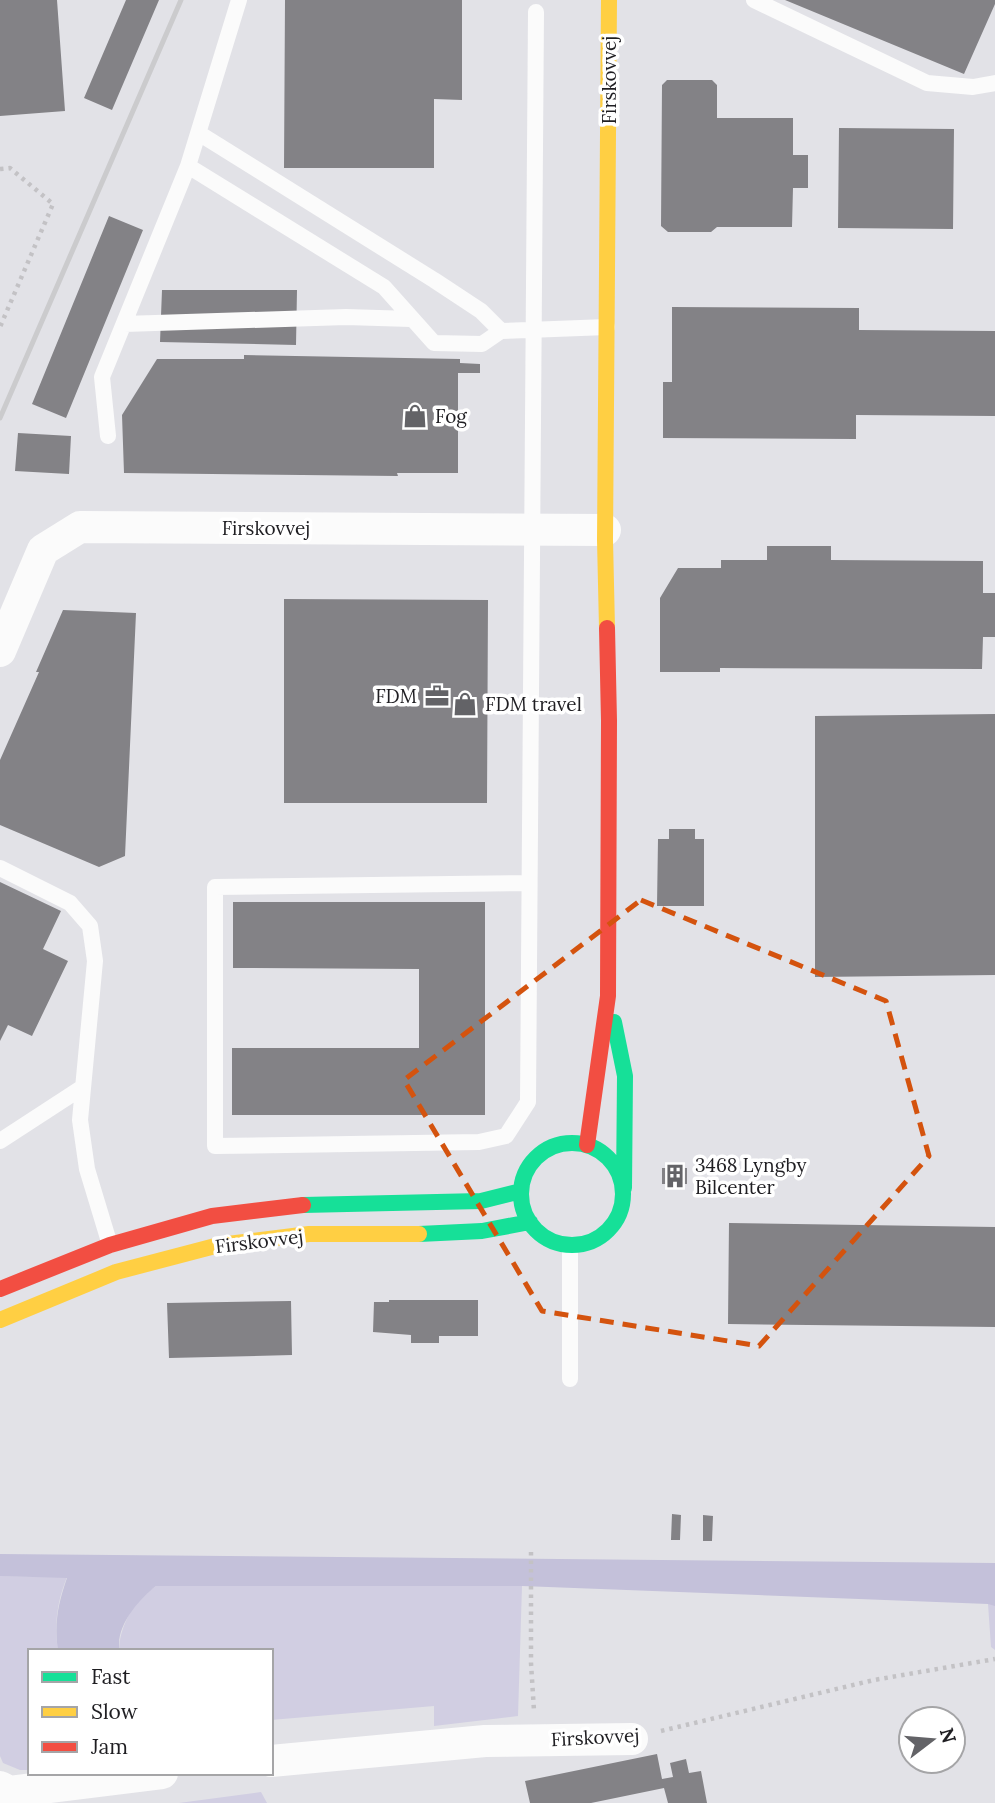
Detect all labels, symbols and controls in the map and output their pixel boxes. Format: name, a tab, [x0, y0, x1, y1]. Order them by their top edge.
street label: Firskovvej	[597, 36, 621, 124]
shop icon: Fog	[401, 402, 429, 430]
place label: Fog	[435, 404, 467, 428]
street label: Firskovvej	[222, 516, 310, 540]
office icon: FDM	[423, 682, 451, 710]
place label: FDM	[375, 684, 417, 708]
shop icon: FDM travel	[451, 690, 479, 718]
place label: FDM travel	[485, 692, 582, 716]
place label: 3468 Lyngby Bilcenter	[695, 1153, 807, 1199]
building icon: 3468 Lyngby Bilcenter	[661, 1162, 689, 1190]
street label: Firskovvej	[214, 1224, 304, 1258]
legend	[28, 1649, 273, 1775]
text: Fast	[91, 1663, 131, 1690]
text: Slow	[91, 1698, 138, 1725]
north arrow	[897, 1705, 967, 1775]
street label: Firskovvej	[550, 1723, 640, 1751]
text: N	[935, 1725, 962, 1746]
text: Jam	[90, 1733, 128, 1760]

